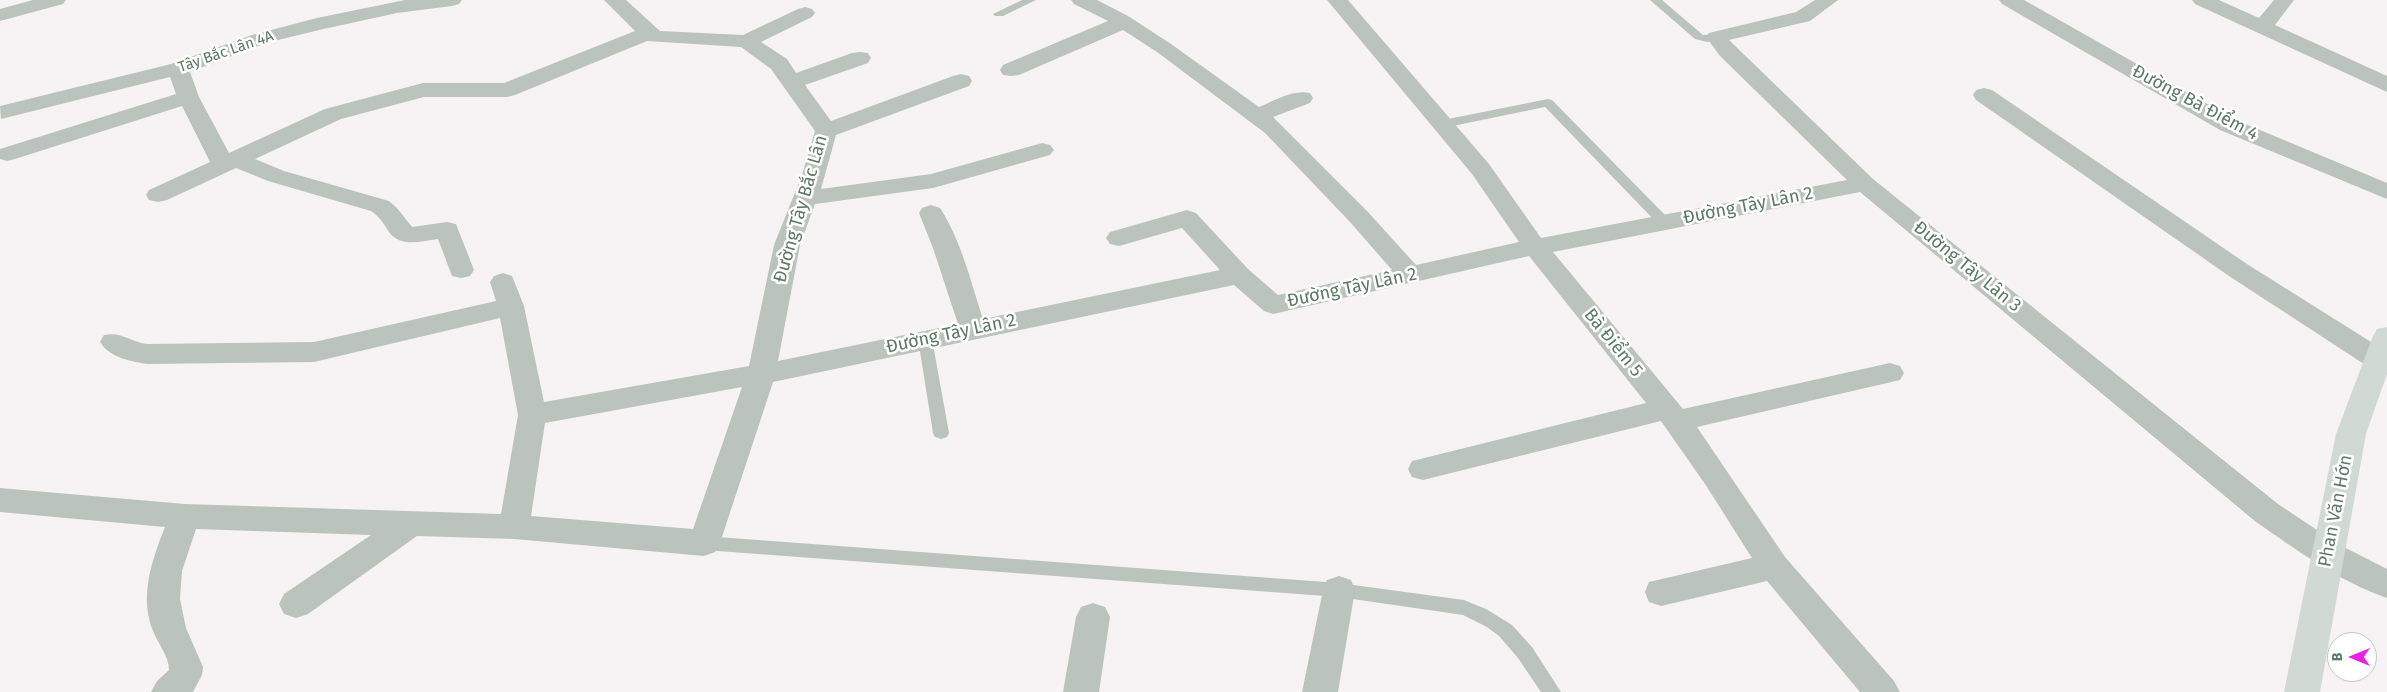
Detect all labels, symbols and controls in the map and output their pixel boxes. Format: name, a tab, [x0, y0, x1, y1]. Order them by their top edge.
street label: Tây Bắc Lân 4A	[176, 27, 276, 77]
street label: Đường Bà Điểm 4	[2128, 61, 2262, 145]
street label: Đường Tây Bắc Lân	[770, 133, 832, 285]
street label: Đường Tây Lân 2	[1681, 183, 1815, 229]
street label: Đường Tây Lân 3	[1909, 217, 2025, 317]
street label: Đường Tây Lân 2	[1285, 264, 1419, 312]
street label: Bà Điểm 5	[1579, 305, 1647, 381]
street label: Đường Tây Lân 2	[884, 310, 1018, 358]
street label: Phan Văn Hớn	[2315, 453, 2357, 569]
north arrow	[2327, 632, 2377, 682]
text: B	[2329, 653, 2346, 661]

